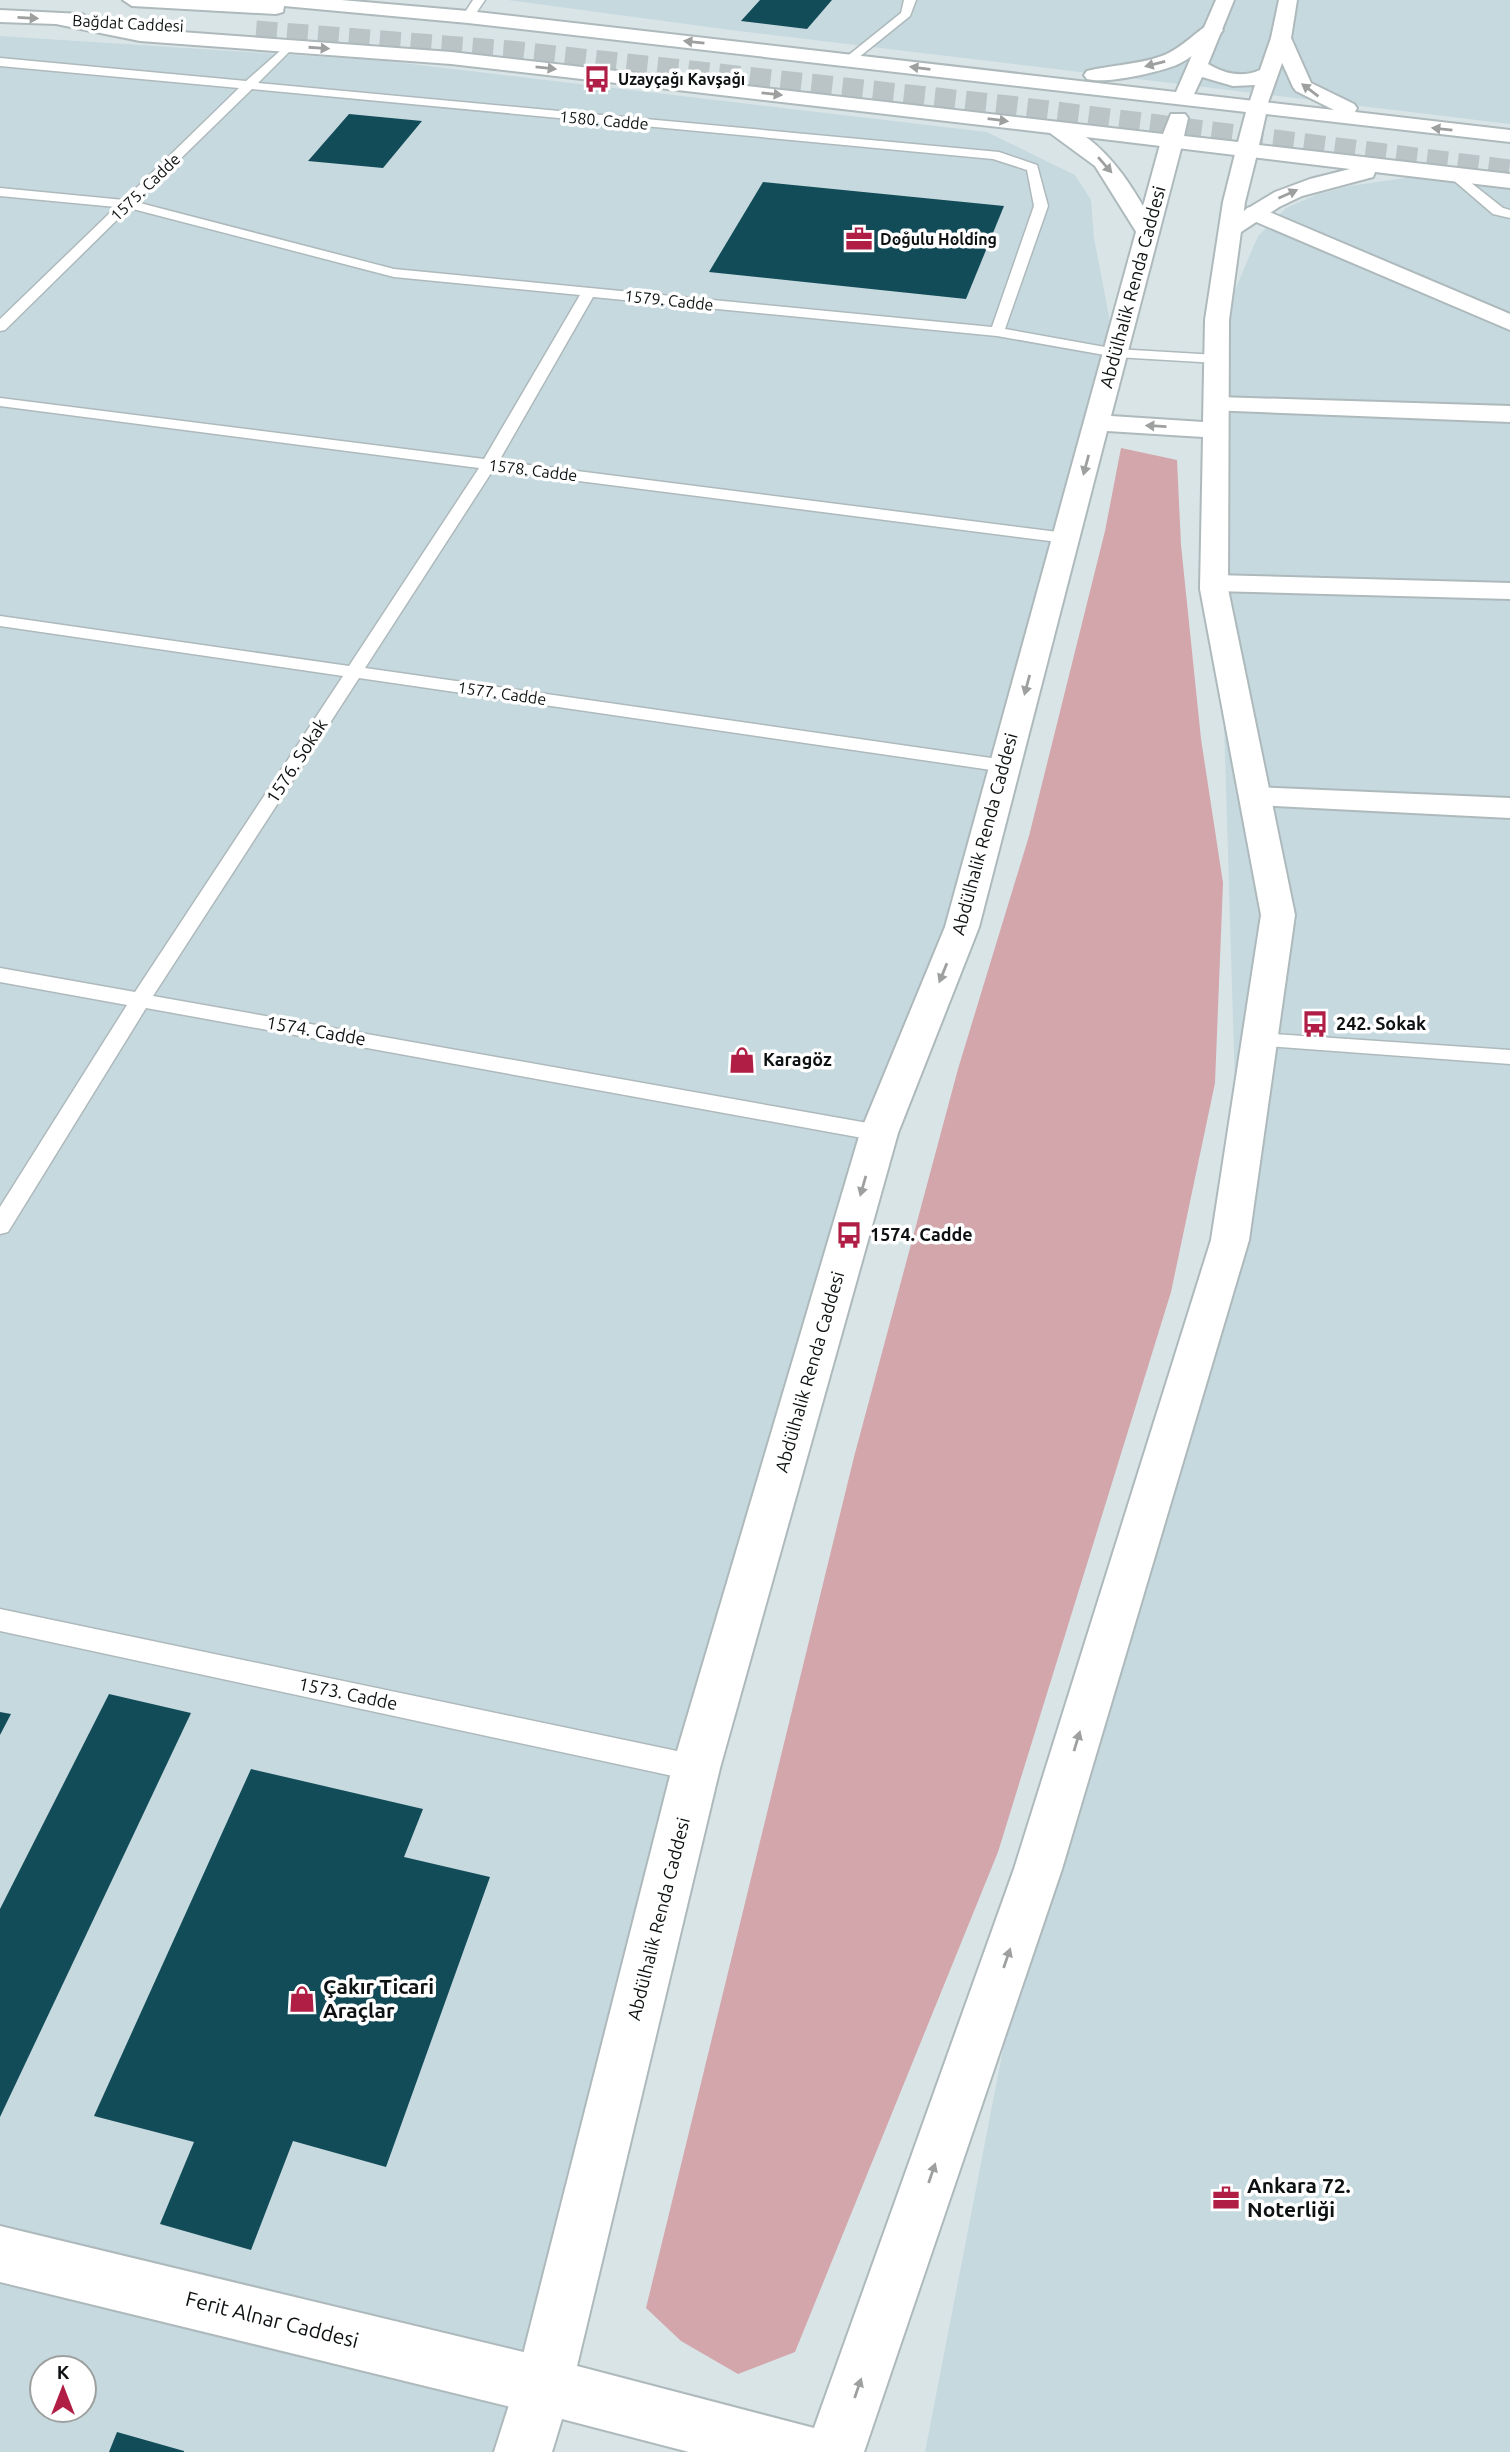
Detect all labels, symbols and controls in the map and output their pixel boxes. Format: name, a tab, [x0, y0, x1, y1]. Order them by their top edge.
street label: Bağdat Caddesi	[72, 11, 184, 35]
one-way arrow	[18, 12, 40, 23]
one-way arrow	[683, 37, 705, 48]
one-way arrow	[308, 43, 330, 54]
one-way arrow	[1144, 59, 1166, 70]
one-way arrow	[535, 63, 557, 74]
one-way arrow	[909, 63, 931, 74]
bus stop icon: Uzayçağı Kavşağı	[582, 64, 612, 94]
place label: Uzayçağı Kavşağı	[618, 70, 745, 89]
one-way arrow	[1302, 82, 1320, 97]
one-way arrow	[761, 88, 783, 99]
street label: 1580. Cadde	[559, 107, 649, 133]
one-way arrow	[987, 115, 1009, 126]
one-way arrow	[1431, 123, 1453, 134]
street label: 1575. Cadde	[107, 150, 183, 224]
one-way arrow	[1098, 155, 1113, 173]
street label: Abdülhalik Renda Caddesi	[1095, 184, 1169, 390]
one-way arrow	[1278, 189, 1299, 200]
office icon: Doğulu Holding	[844, 224, 874, 254]
place label: Doğulu Holding	[880, 230, 997, 248]
street label: 1579. Cadde	[624, 286, 714, 314]
one-way arrow	[1145, 421, 1167, 432]
one-way arrow	[1080, 455, 1090, 476]
street label: 1578. Cadde	[488, 456, 578, 484]
one-way arrow	[1021, 674, 1031, 695]
street label: 1577. Cadde	[457, 678, 547, 708]
street label: 1576. Sokak	[261, 715, 331, 806]
street label: Abdülhalik Renda Caddesi	[947, 731, 1021, 937]
one-way arrow	[937, 963, 948, 984]
bus stop icon: 242. Sokak	[1300, 1009, 1330, 1039]
street label: 1574. Cadde	[265, 1011, 367, 1049]
place label: 242. Sokak	[1336, 1013, 1426, 1033]
shop icon: Karagöz	[727, 1045, 757, 1075]
place label: Karagöz	[763, 1049, 832, 1069]
one-way arrow	[858, 1176, 868, 1197]
bus stop icon: 1574. Cadde	[834, 1220, 864, 1250]
place label: 1574. Cadde	[870, 1224, 973, 1244]
street label: Abdülhalik Renda Caddesi	[771, 1269, 847, 1475]
street label: 1573. Cadde	[297, 1673, 399, 1713]
one-way arrow	[1072, 1731, 1083, 1752]
street label: Abdülhalik Renda Caddesi	[623, 1815, 693, 2022]
one-way arrow	[1002, 1947, 1013, 1968]
place label: Çakır Ticari Araçlar	[323, 1974, 434, 2022]
shop icon: Çakır Ticari Araçlar	[287, 1984, 317, 2014]
one-way arrow	[927, 2162, 938, 2183]
place label: Ankara 72. Noterliği	[1247, 2173, 1351, 2221]
office icon: Ankara 72. Noterliği	[1211, 2183, 1241, 2213]
street label: Ferit Alnar Caddesi	[183, 2286, 361, 2352]
north arrow	[28, 2354, 98, 2424]
text: K	[57, 2361, 70, 2383]
one-way arrow	[853, 2377, 864, 2398]

